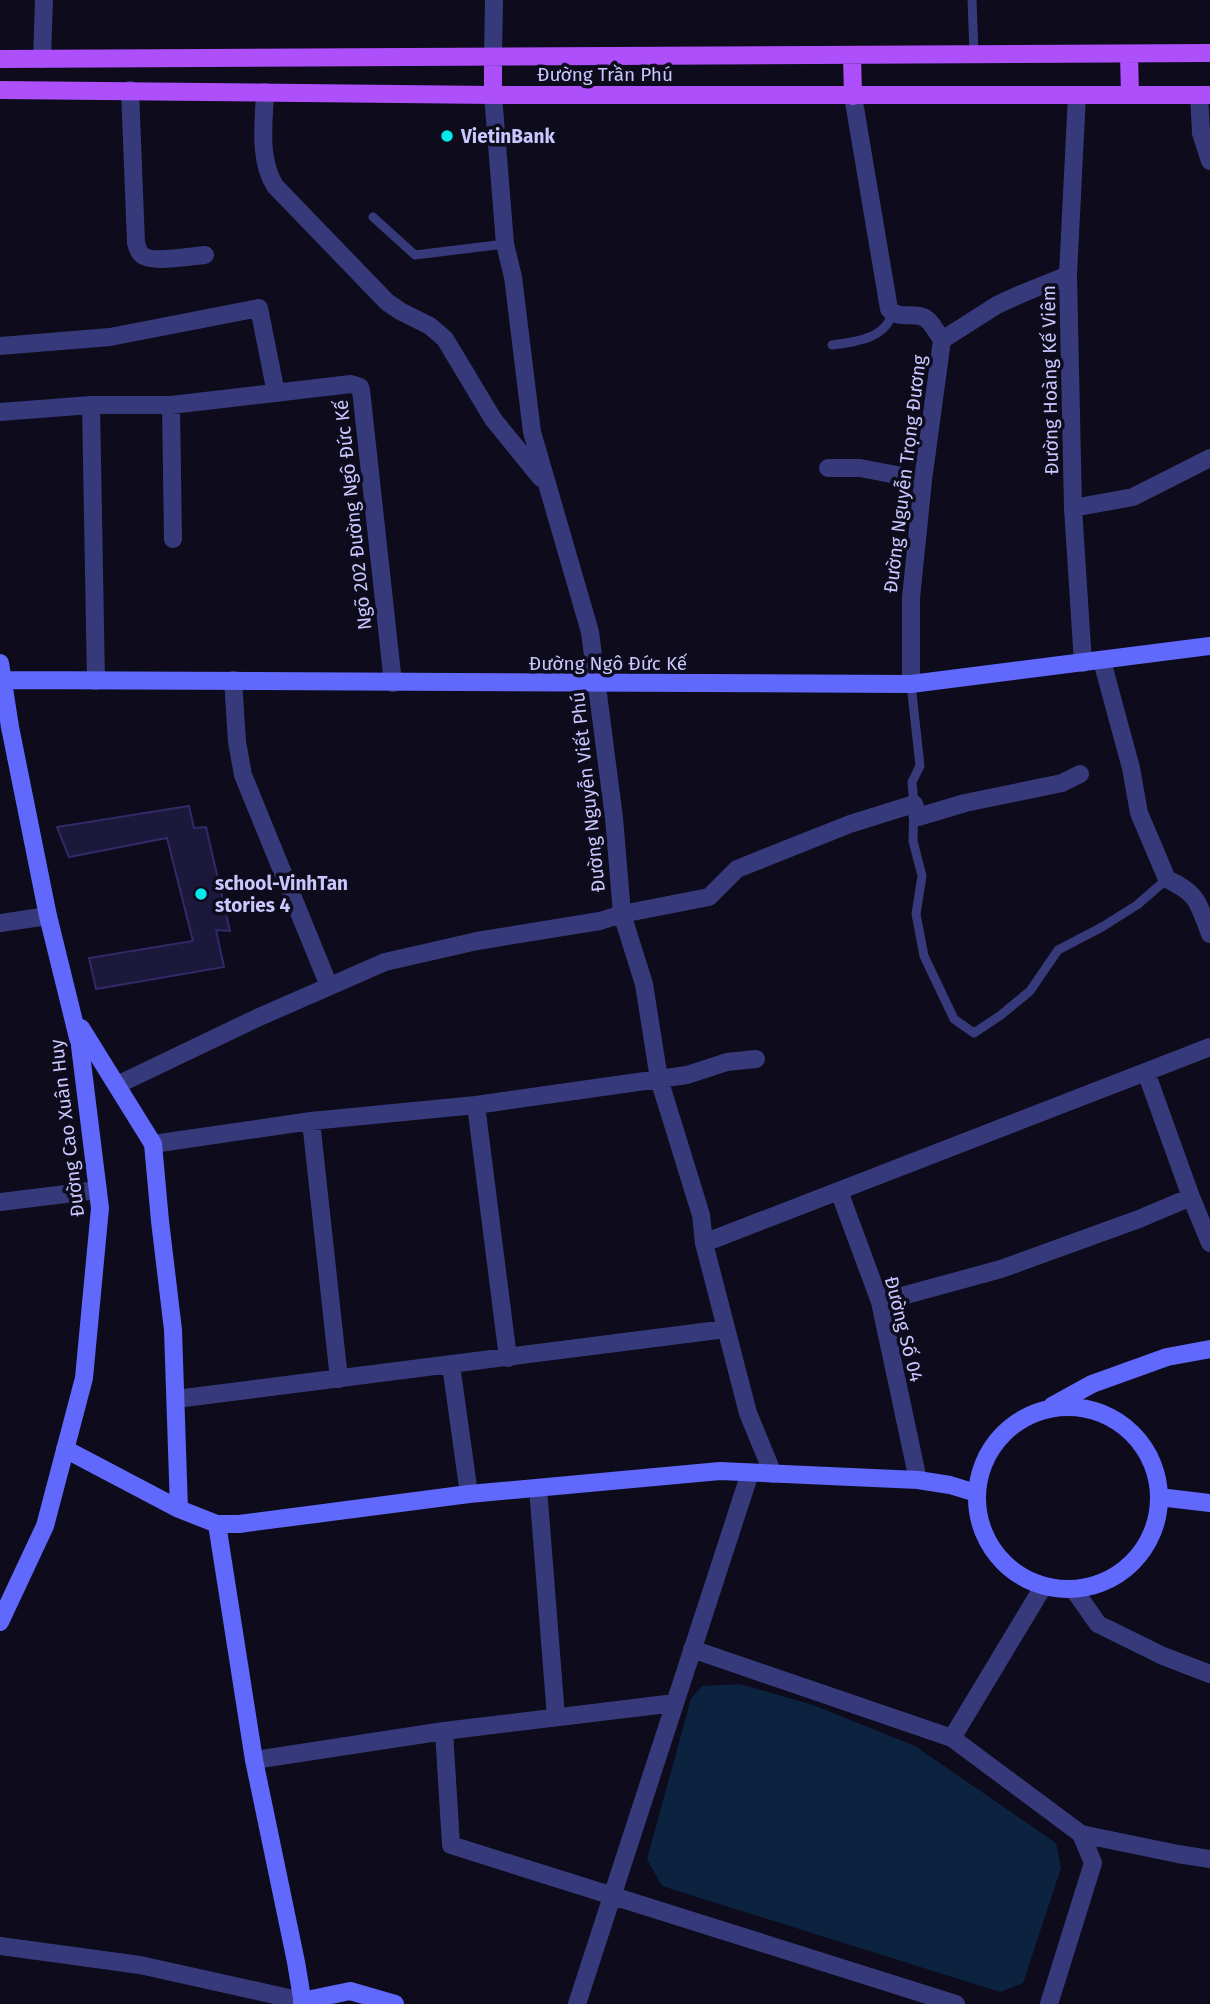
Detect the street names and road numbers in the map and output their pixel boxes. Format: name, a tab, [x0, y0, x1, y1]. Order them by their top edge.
street label: Đường Trần Phú	[537, 63, 673, 86]
street label: Đường Hoàng Kế Viêm	[1037, 285, 1063, 475]
street label: Đường Nguyễn Trọng Đương	[879, 354, 931, 594]
street label: Ngõ 202 Đường Ngô Đức Kế	[329, 398, 377, 631]
street label: Đường Ngô Đức Kế	[529, 652, 688, 675]
street label: Đường Nguyễn Viết Phú	[566, 691, 610, 893]
street label: Đường Cao Xuân Huy	[45, 1037, 89, 1218]
street label: Đường Số 04	[880, 1274, 928, 1384]

